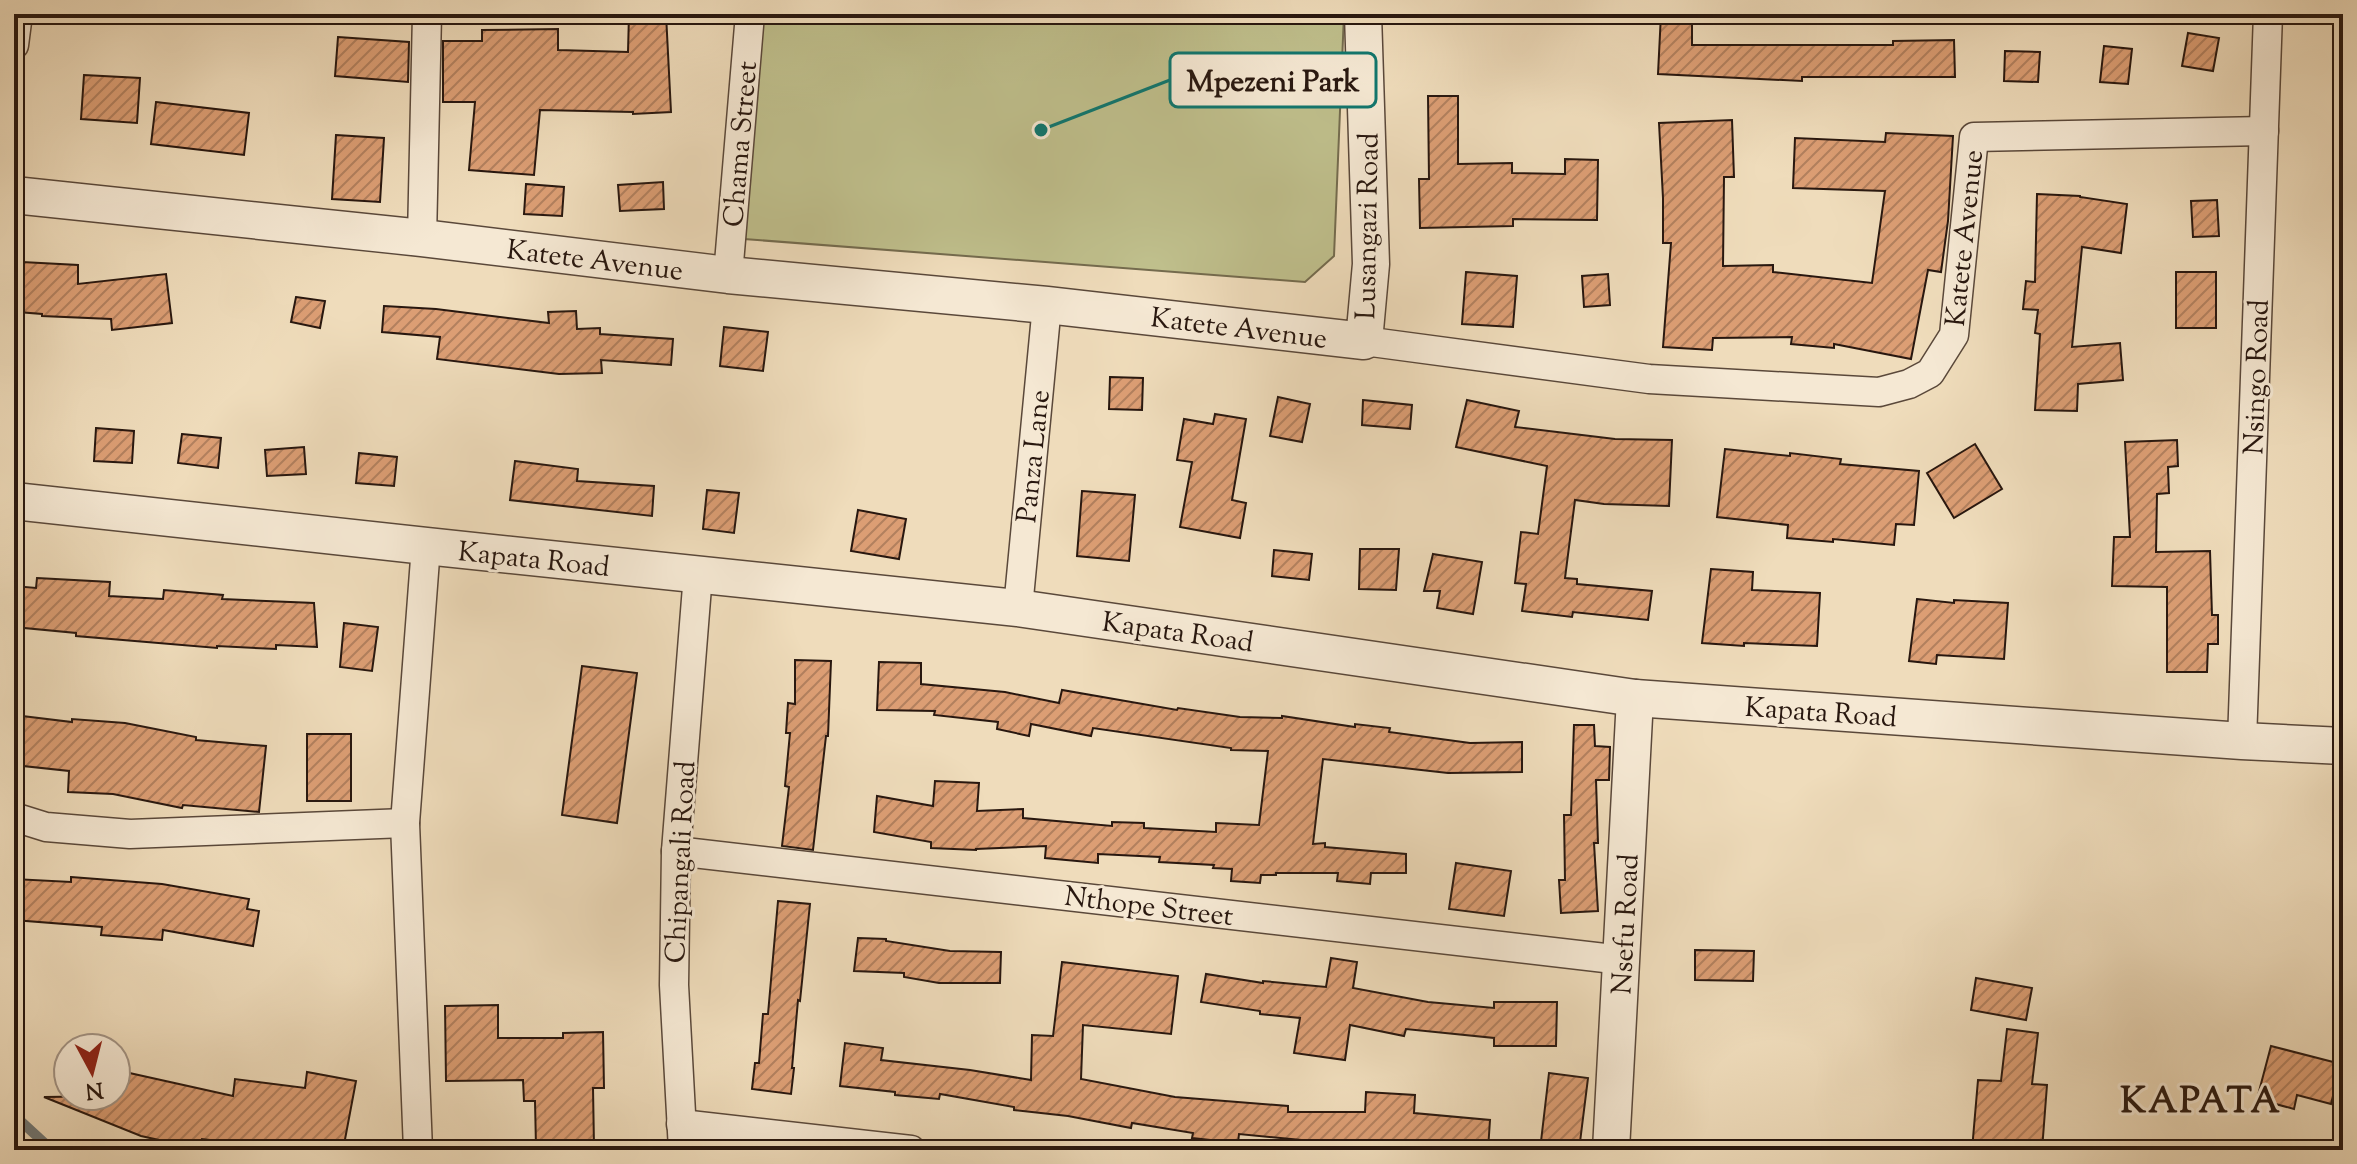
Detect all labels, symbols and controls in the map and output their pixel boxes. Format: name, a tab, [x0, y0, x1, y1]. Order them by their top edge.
callout: Mpezeni Park	[1170, 53, 1376, 107]
street label: Chama Street	[715, 59, 769, 229]
text: Mpezeni Park	[1186, 62, 1360, 105]
street label: Lusangazi Road	[1347, 132, 1391, 320]
street label: Katete Avenue	[1937, 148, 1995, 329]
street label: Katete Avenue	[504, 231, 685, 293]
street label: Katete Avenue	[1148, 299, 1329, 361]
street label: Nsingo Road	[2235, 299, 2281, 455]
street label: Panza Lane	[1008, 388, 1062, 525]
street label: Kapata Road	[456, 533, 612, 589]
street label: Kapata Road	[1099, 604, 1256, 664]
street label: Kapata Road	[1743, 689, 1898, 739]
street label: Chipangali Road	[657, 760, 707, 964]
street label: Nsefu Road	[1603, 853, 1651, 996]
street label: Nthope Street	[1062, 878, 1236, 938]
north arrow	[52, 1032, 132, 1112]
text: N	[83, 1072, 105, 1106]
district label: KAPATA	[2120, 1077, 2282, 1129]

